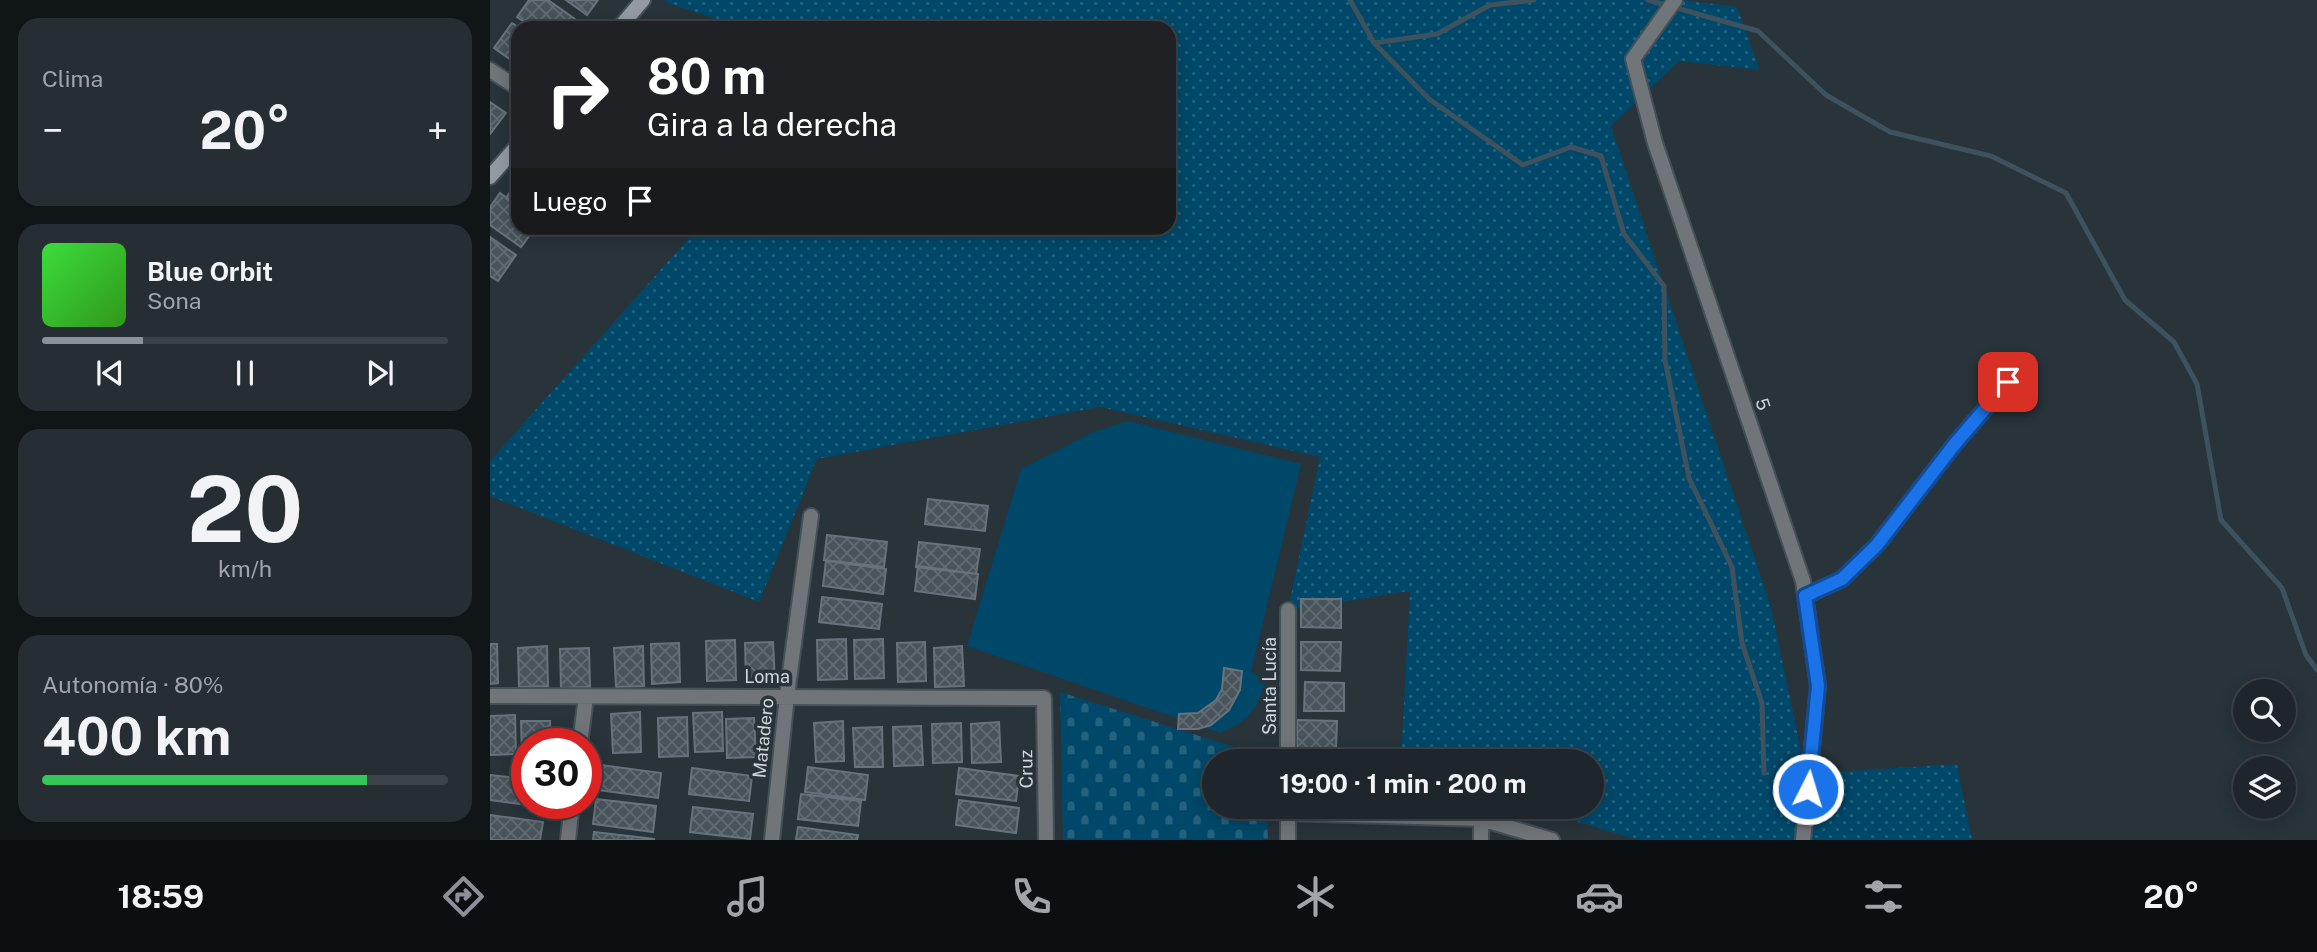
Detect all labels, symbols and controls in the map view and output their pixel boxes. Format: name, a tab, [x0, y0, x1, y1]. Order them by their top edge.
text: 80 m	[647, 47, 766, 105]
icon: right	[532, 49, 623, 140]
text: Clima	[42, 65, 103, 92]
text: 20°	[199, 100, 291, 161]
text: Gira a la derecha	[647, 106, 897, 143]
text: −	[42, 108, 63, 153]
text: +	[427, 108, 448, 153]
icon: arrive	[621, 182, 659, 220]
text: Luego	[532, 186, 607, 217]
text: Blue Orbit	[147, 256, 273, 287]
text: Sona	[147, 287, 201, 314]
pin	[1978, 352, 2038, 412]
icon: previous	[91, 354, 129, 392]
icon: pause	[226, 354, 264, 392]
icon: next	[361, 354, 399, 392]
icon: arrive	[1989, 363, 2027, 401]
street label: 5	[1751, 395, 1775, 413]
text: 20	[187, 456, 303, 562]
text: km/h	[218, 555, 272, 582]
street label: Santa Lucía	[1259, 637, 1280, 735]
street label: Loma	[744, 666, 790, 687]
text: Autonomía · 80%	[42, 671, 224, 698]
map controls	[2233, 679, 2296, 819]
button: search	[2233, 679, 2296, 742]
street label: Matadero	[748, 697, 778, 779]
text: 400 km	[42, 706, 231, 767]
speed limit sign: 30	[511, 728, 602, 819]
street label: Cruz	[1015, 750, 1037, 788]
position arrow	[1771, 752, 1845, 826]
button: layers	[2233, 756, 2296, 819]
text: 19:00 · 1 min · 200 m	[1279, 768, 1527, 799]
icon: directions	[439, 872, 488, 921]
icon: music	[723, 872, 772, 921]
icon: phone	[1007, 872, 1056, 921]
icon: climate	[1291, 872, 1340, 921]
icon: car	[1575, 872, 1624, 921]
icon: filters	[1859, 872, 1908, 921]
text: 18:59	[118, 878, 204, 915]
text: 20°	[2143, 878, 2199, 915]

